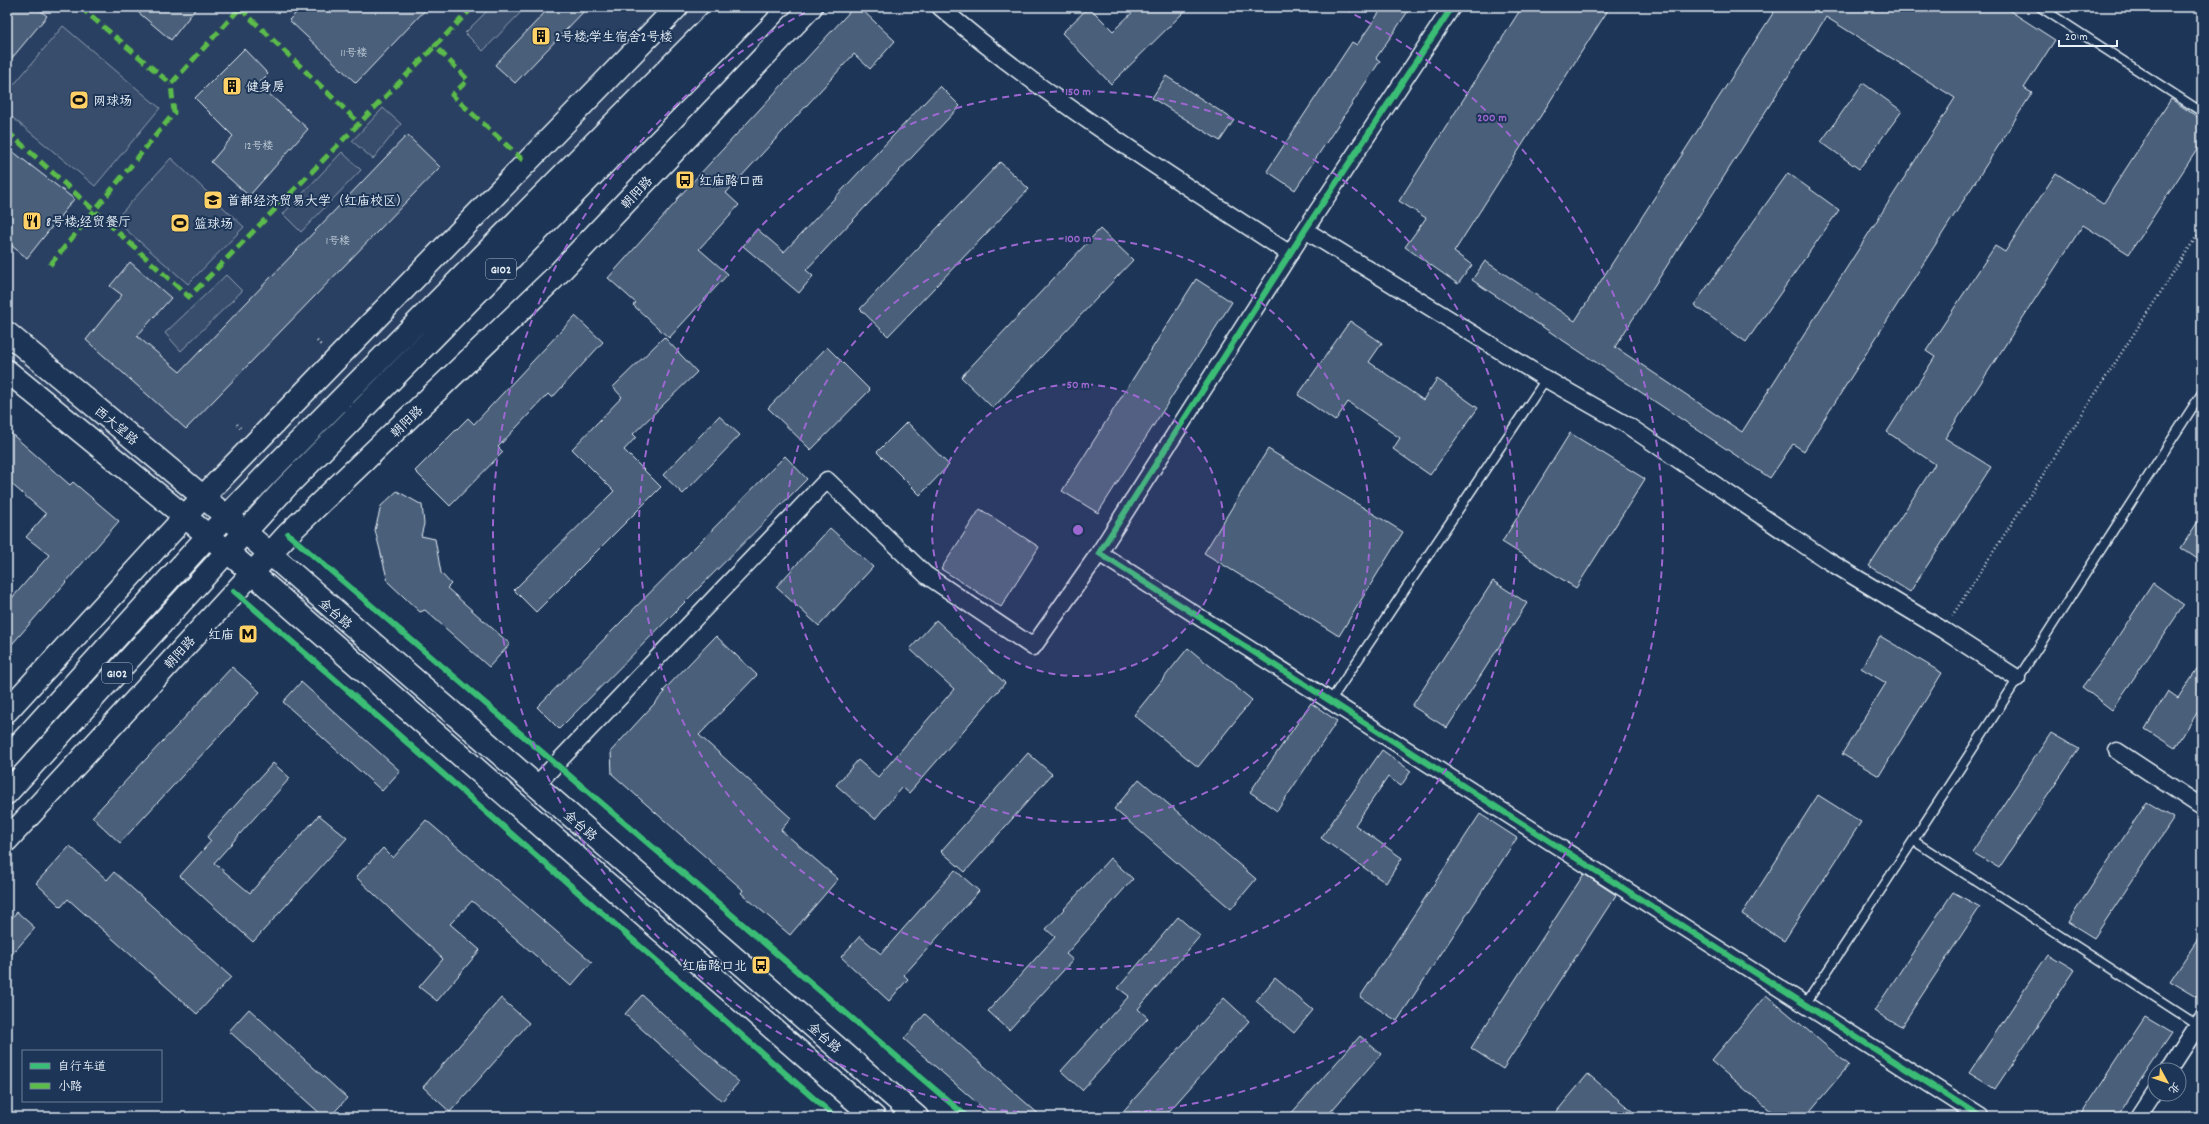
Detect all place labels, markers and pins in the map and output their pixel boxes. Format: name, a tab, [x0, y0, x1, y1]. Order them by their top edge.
building icon: 2号楼;学生宿舍2号楼	[530, 25, 552, 47]
place label: 2号楼;学生宿舍2号楼	[555, 29, 672, 48]
building icon: 健身房	[221, 75, 243, 97]
place label: 健身房	[246, 79, 285, 98]
sports icon: 网球场	[68, 89, 90, 111]
place label: 网球场	[93, 93, 132, 112]
bus stop icon: 红庙路口西	[674, 169, 696, 191]
place label: 红庙路口西	[699, 173, 764, 192]
school or university icon: 首都经济贸易大学（红庙校区）	[202, 189, 224, 211]
place label: 首都经济贸易大学（红庙校区）	[227, 193, 409, 212]
restaurant icon: 8号楼;经贸餐厅	[21, 210, 43, 232]
sports icon: 篮球场	[169, 212, 191, 234]
place label: 8号楼;经贸餐厅	[46, 214, 131, 233]
place label: 篮球场	[194, 216, 233, 235]
centre of rings	[1071, 523, 1085, 537]
metro station icon: 红庙	[237, 623, 259, 645]
place label: 红庙	[208, 627, 234, 646]
bus stop icon: 红庙路口北	[750, 954, 772, 976]
place label: 红庙路口北	[682, 958, 747, 977]

